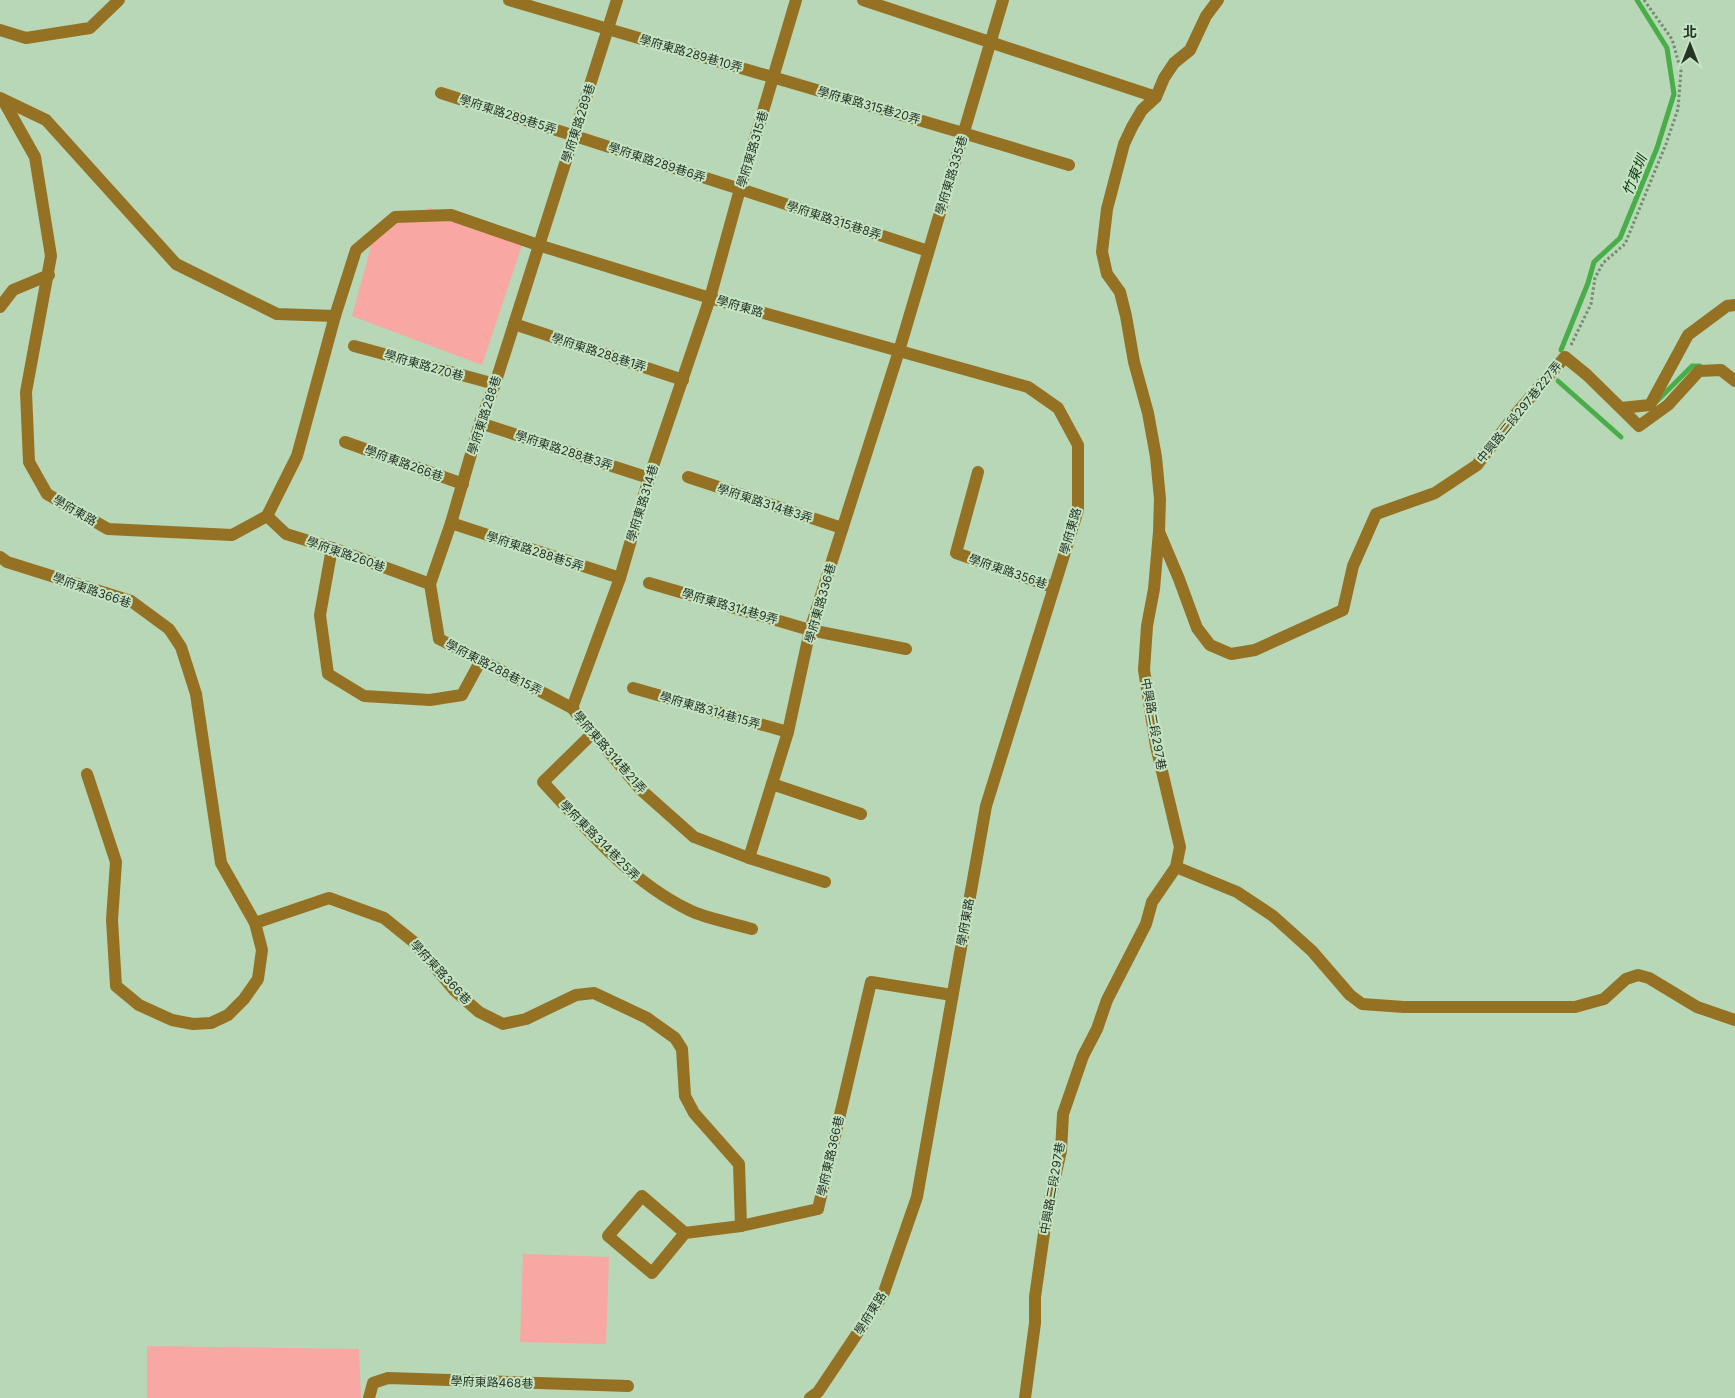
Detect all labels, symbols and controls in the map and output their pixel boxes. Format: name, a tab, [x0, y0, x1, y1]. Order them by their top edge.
north arrow	[1665, 20, 1715, 70]
text: 北	[1683, 23, 1697, 40]
street label: 學府東路289巷10弄	[638, 31, 744, 75]
street label: 學府東路289巷	[558, 82, 598, 164]
street label: 學府東路315巷20弄	[816, 83, 922, 127]
street label: 學府東路289巷5弄	[457, 91, 559, 137]
street label: 學府東路315巷	[733, 109, 771, 189]
street label: 學府東路335巷	[932, 134, 970, 216]
street label: 學府東路289巷6弄	[606, 139, 708, 185]
water label: 竹東圳	[1618, 150, 1650, 198]
street label: 學府東路315巷8弄	[785, 198, 883, 242]
street label: 學府東路	[715, 292, 765, 320]
street label: 學府東路288巷1弄	[550, 330, 648, 374]
street label: 學府東路270巷	[383, 347, 465, 383]
street label: 中興路二段297巷227弄	[1473, 358, 1565, 466]
street label: 學府東路288巷	[464, 374, 504, 456]
street label: 學府東路288巷3弄	[513, 427, 615, 473]
street label: 學府東路266巷	[363, 442, 445, 484]
street label: 學府東路314巷	[623, 463, 661, 543]
street label: 學府東路314巷3弄	[715, 480, 815, 526]
street label: 學府東路	[50, 492, 100, 528]
street label: 學府東路	[1056, 506, 1084, 556]
street label: 學府東路288巷5弄	[484, 528, 586, 574]
street label: 學府東路260巷	[305, 534, 387, 574]
street label: 學府東路356巷	[967, 551, 1049, 591]
street label: 學府東路336巷	[801, 561, 839, 645]
street label: 學府東路366巷	[51, 570, 133, 610]
street label: 學府東路314巷9弄	[680, 585, 780, 627]
street label: 學府東路288巷15弄	[443, 636, 545, 698]
street label: 中興路二段297巷	[1139, 677, 1169, 771]
street label: 學府東路314巷15弄	[658, 688, 762, 732]
street label: 學府東路314巷21弄	[570, 708, 650, 796]
street label: 學府東路314巷25弄	[557, 797, 643, 883]
street label: 學府東路	[953, 897, 977, 947]
street label: 學府東路366巷	[407, 937, 475, 1007]
street label: 學府東路366巷	[813, 1114, 847, 1198]
street label: 中興路二段297巷	[1037, 1141, 1067, 1235]
street label: 學府東路	[851, 1289, 889, 1337]
street label: 學府東路468巷	[450, 1373, 534, 1391]

